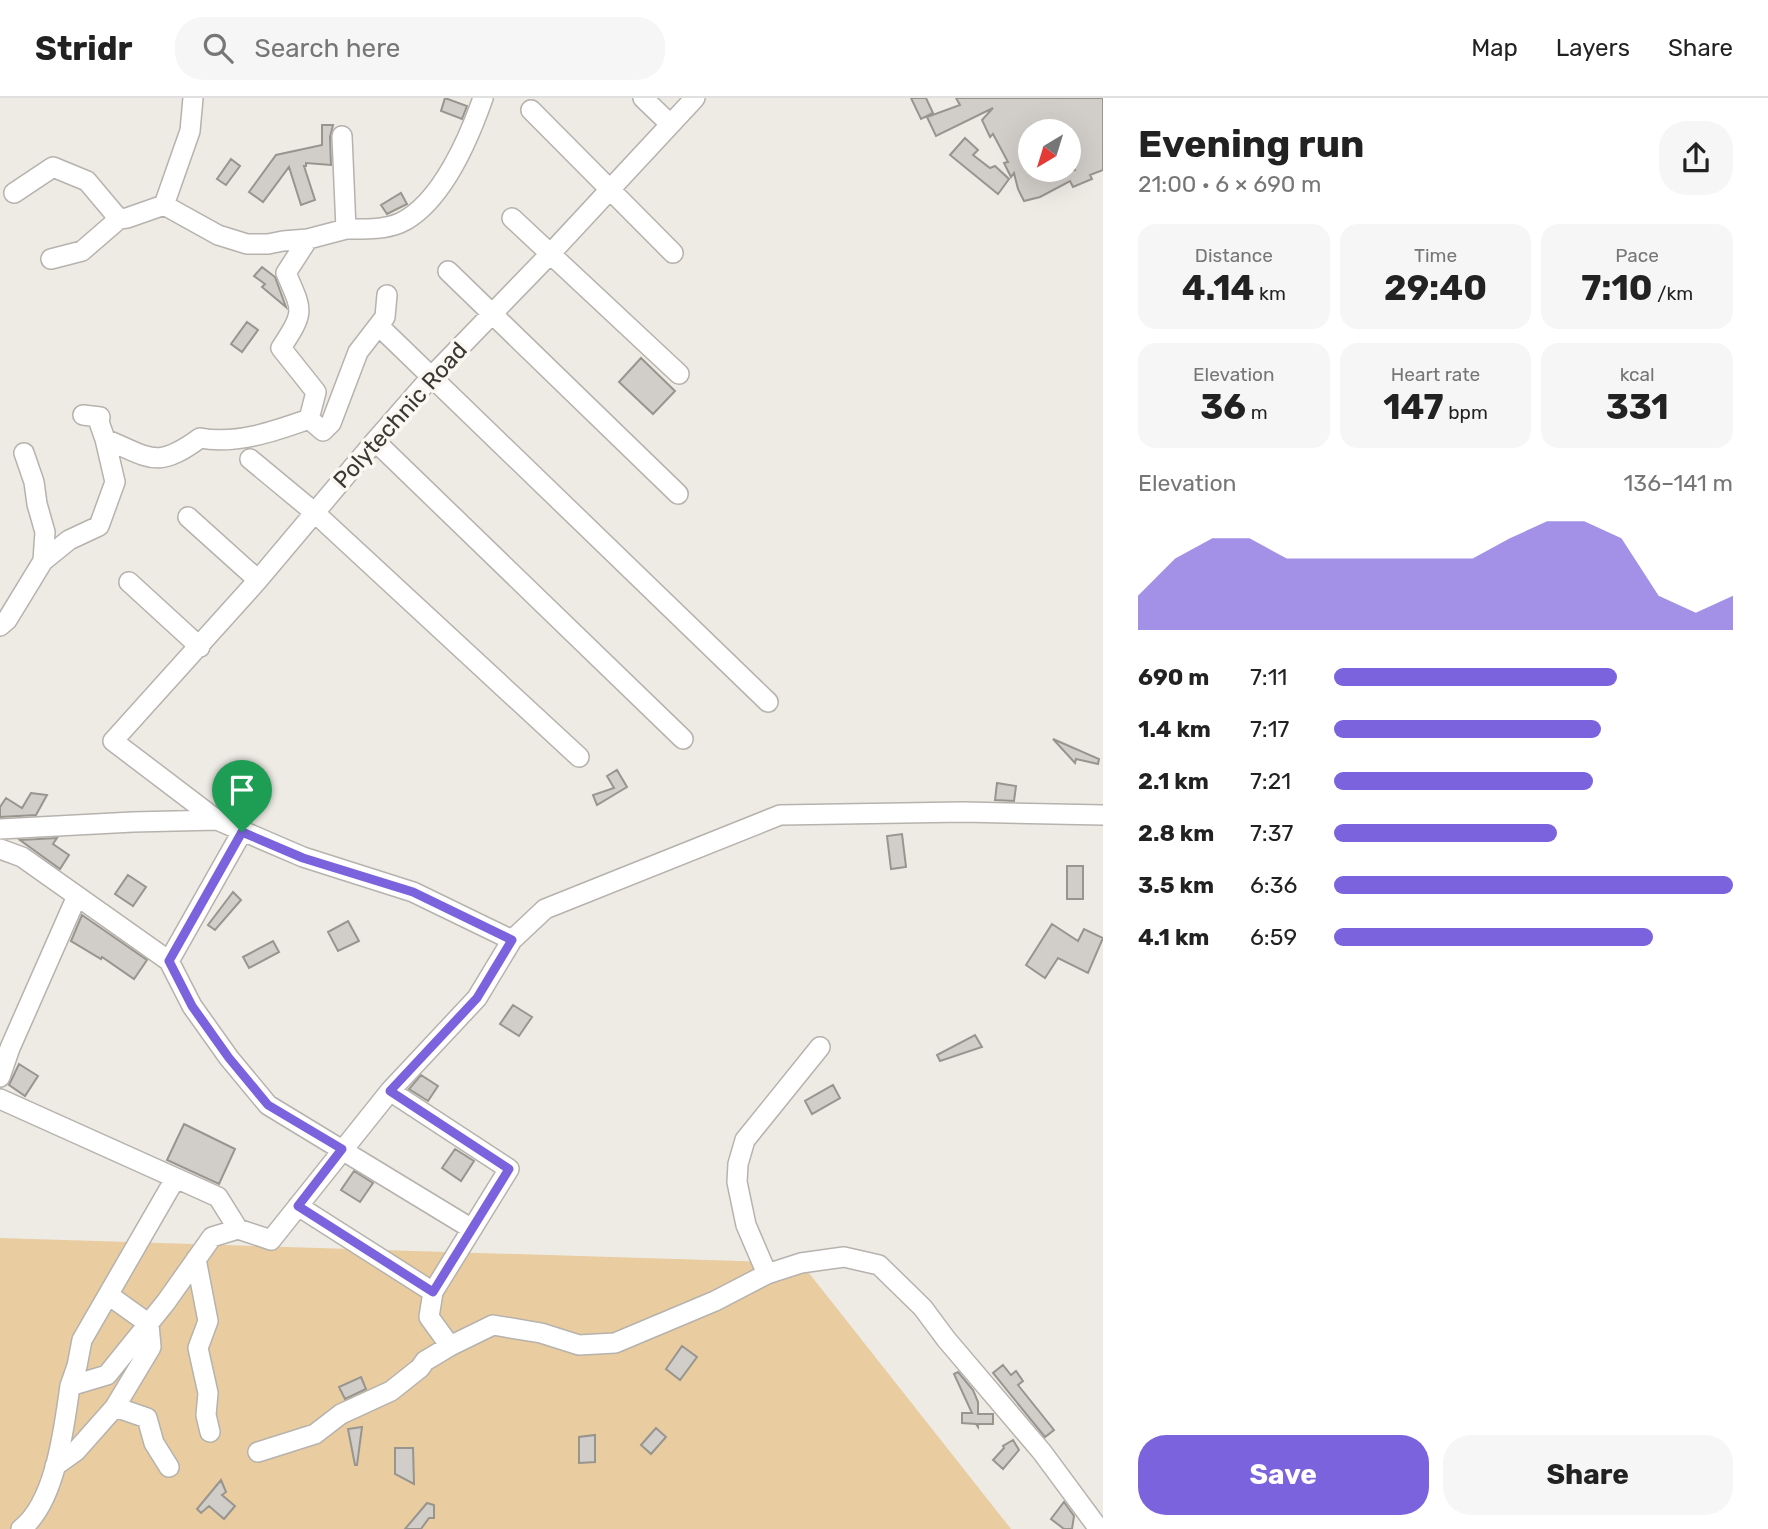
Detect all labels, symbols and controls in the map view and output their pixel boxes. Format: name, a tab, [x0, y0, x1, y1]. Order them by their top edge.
search box	[175, 17, 665, 80]
text: Stridr	[35, 29, 133, 68]
icon: search	[199, 29, 237, 67]
text: Search here	[255, 33, 400, 64]
text: Map	[1471, 34, 1518, 62]
text: Layers	[1556, 34, 1630, 62]
text: Share	[1668, 34, 1733, 62]
north arrow	[1018, 119, 1082, 182]
map controls	[1018, 119, 1081, 182]
text: Evening run	[1138, 121, 1364, 167]
button: share	[1659, 121, 1733, 195]
text: 21:00 · 6 × 690 m	[1138, 170, 1322, 198]
text: Distance	[1195, 244, 1273, 267]
text: Time	[1414, 244, 1457, 267]
text: Pace	[1615, 244, 1659, 267]
text: 4.14	[1182, 267, 1254, 309]
text: 29:40	[1384, 267, 1487, 309]
text: 7:10	[1581, 267, 1653, 309]
text: km	[1254, 282, 1286, 305]
text: /km	[1653, 282, 1693, 305]
street label: Polytechnic Road	[327, 336, 473, 494]
text: Elevation	[1193, 363, 1275, 386]
text: Heart rate	[1391, 363, 1480, 386]
text: kcal	[1620, 363, 1655, 386]
text: 36	[1200, 386, 1246, 428]
text: 147	[1383, 386, 1444, 428]
text: 331	[1606, 386, 1669, 428]
text: m	[1246, 401, 1268, 424]
text: bpm	[1444, 401, 1488, 424]
text: Elevation	[1138, 469, 1237, 497]
text: 136–141 m	[1624, 469, 1733, 497]
text: 690 m	[1138, 663, 1209, 691]
text: 7:11	[1250, 663, 1287, 691]
text: 1.4 km	[1138, 715, 1211, 743]
text: 7:17	[1250, 715, 1289, 743]
pin	[212, 760, 272, 832]
text: 2.1 km	[1138, 767, 1209, 795]
text: 7:21	[1250, 767, 1291, 795]
icon: arrive	[223, 771, 261, 809]
text: 2.8 km	[1138, 819, 1214, 847]
text: 7:37	[1250, 819, 1293, 847]
text: 3.5 km	[1138, 871, 1214, 899]
text: 6:36	[1250, 871, 1297, 899]
text: 4.1 km	[1138, 923, 1209, 951]
text: 6:59	[1250, 923, 1297, 951]
button: Save	[1138, 1435, 1429, 1515]
button: Share	[1443, 1435, 1733, 1515]

